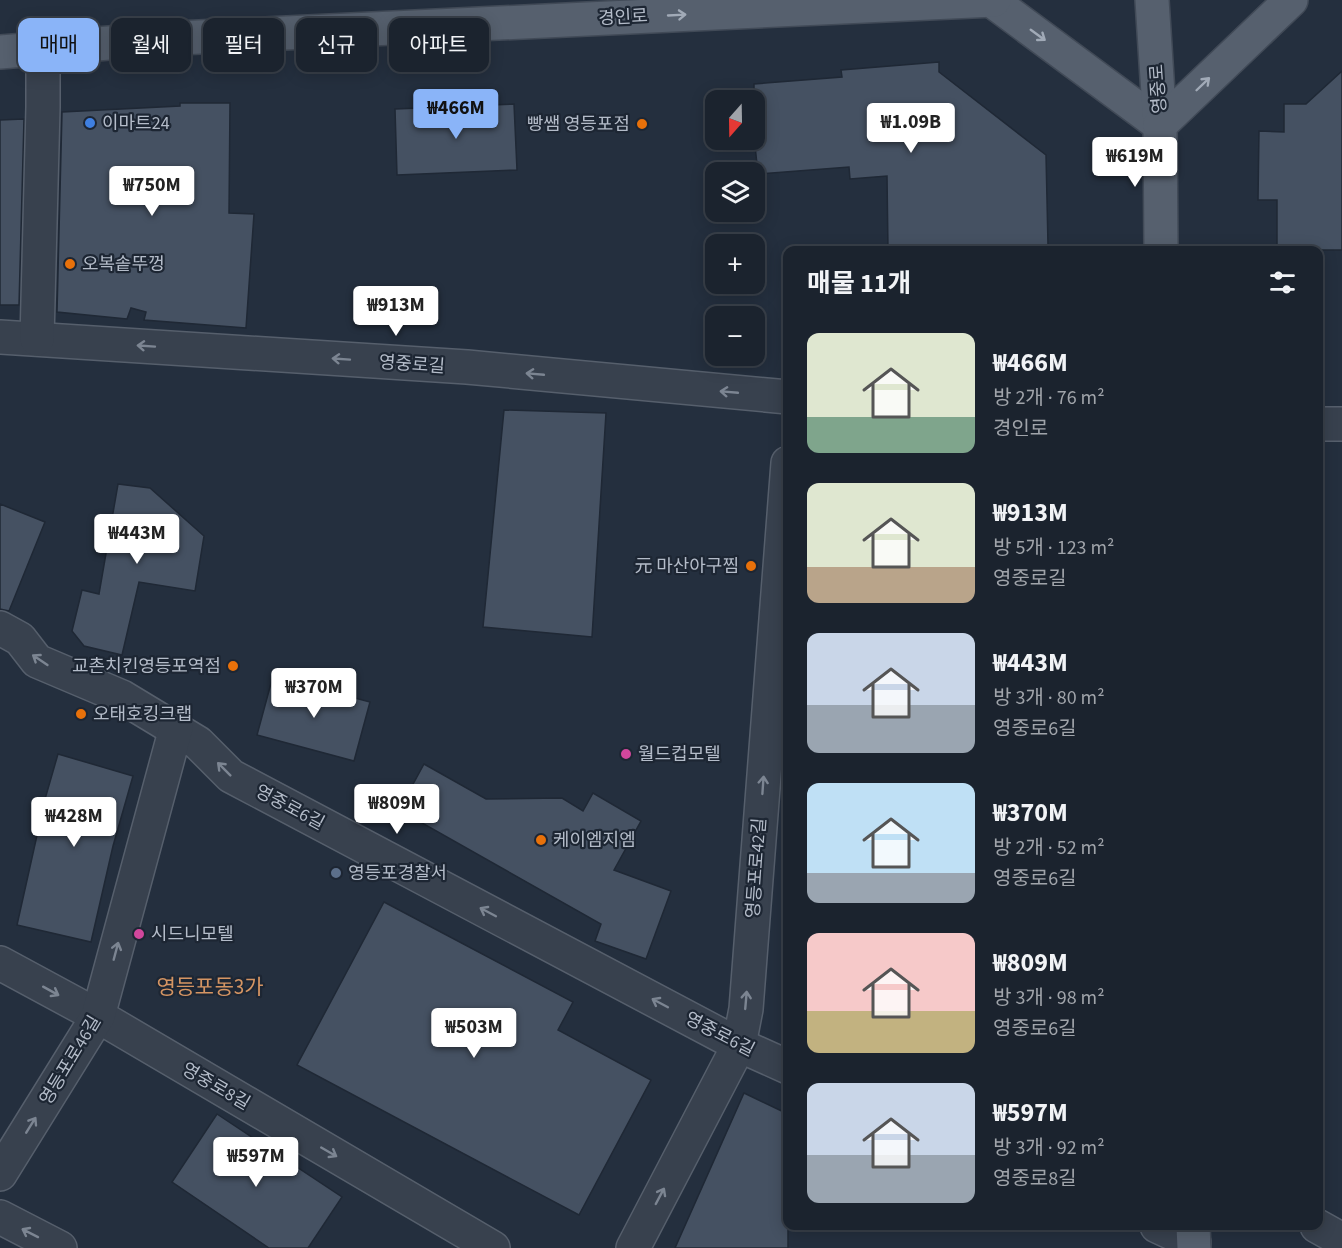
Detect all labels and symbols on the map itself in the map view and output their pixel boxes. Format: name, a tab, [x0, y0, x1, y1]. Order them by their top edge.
street label: 경인로	[598, 4, 648, 31]
one-way arrow	[667, 9, 687, 20]
one-way arrow	[1030, 28, 1046, 41]
street label: 영중로	[1144, 63, 1173, 115]
one-way arrow	[1195, 77, 1210, 92]
pin: ₩466M	[414, 89, 498, 140]
north arrow	[705, 90, 765, 150]
pin: ₩1.09B	[862, 103, 960, 154]
place label: 이마트24	[102, 111, 170, 136]
place label: 빵쌤 영등포점	[527, 112, 630, 137]
marker: 이마트24	[83, 116, 97, 130]
marker: 빵쌤 영등포점	[635, 117, 649, 131]
pin: ₩619M	[1093, 137, 1177, 188]
pin: ₩750M	[110, 166, 194, 217]
place label: 오복솥뚜껑	[82, 252, 165, 277]
marker: 오복솥뚜껑	[63, 257, 77, 271]
pin: ₩913M	[354, 286, 438, 337]
one-way arrow	[137, 340, 157, 351]
street label: 영중로길	[378, 350, 446, 379]
one-way arrow	[331, 353, 351, 364]
one-way arrow	[526, 368, 546, 379]
one-way arrow	[720, 386, 740, 397]
pin: ₩443M	[95, 514, 179, 565]
place label: 元 마산아구찜	[635, 554, 739, 579]
marker: 元 마산아구찜	[744, 559, 758, 573]
one-way arrow	[32, 654, 49, 667]
place label: 교촌치킨영등포역점	[72, 654, 221, 679]
marker: 교촌치킨영등포역점	[226, 659, 240, 673]
pin: ₩370M	[272, 668, 356, 719]
place label: 오태호킹크랩	[93, 702, 192, 727]
marker: 오태호킹크랩	[74, 707, 88, 721]
place label: 월드컵모텔	[638, 742, 721, 767]
marker: 월드컵모텔	[619, 747, 633, 761]
one-way arrow	[217, 762, 232, 776]
one-way arrow	[758, 776, 769, 795]
street label: 영중로6길	[251, 779, 329, 836]
pin: ₩809M	[355, 784, 439, 835]
pin: ₩428M	[32, 797, 116, 848]
street label: 영등포로42길	[741, 817, 772, 919]
place label: 케이엠지엠	[553, 828, 636, 853]
marker: 케이엠지엠	[534, 833, 548, 847]
place label: 영등포경찰서	[348, 861, 447, 886]
marker: 영등포경찰서	[329, 866, 343, 880]
one-way arrow	[479, 906, 497, 917]
place label: 시드니모텔	[151, 922, 234, 947]
marker: 시드니모텔	[132, 927, 146, 941]
one-way arrow	[110, 942, 122, 961]
district label: 영등포동3가	[156, 972, 264, 1002]
one-way arrow	[42, 985, 59, 997]
one-way arrow	[741, 991, 752, 1011]
one-way arrow	[652, 997, 669, 1009]
street label: 영중로6길	[681, 1006, 759, 1063]
pin: ₩503M	[432, 1008, 516, 1059]
street label: 영등포로46길	[34, 1011, 107, 1110]
street label: 영중로8길	[177, 1057, 255, 1116]
one-way arrow	[24, 1116, 37, 1133]
pin: ₩597M	[214, 1137, 298, 1188]
one-way arrow	[320, 1146, 337, 1158]
one-way arrow	[655, 1188, 666, 1206]
one-way arrow	[21, 1226, 39, 1238]

